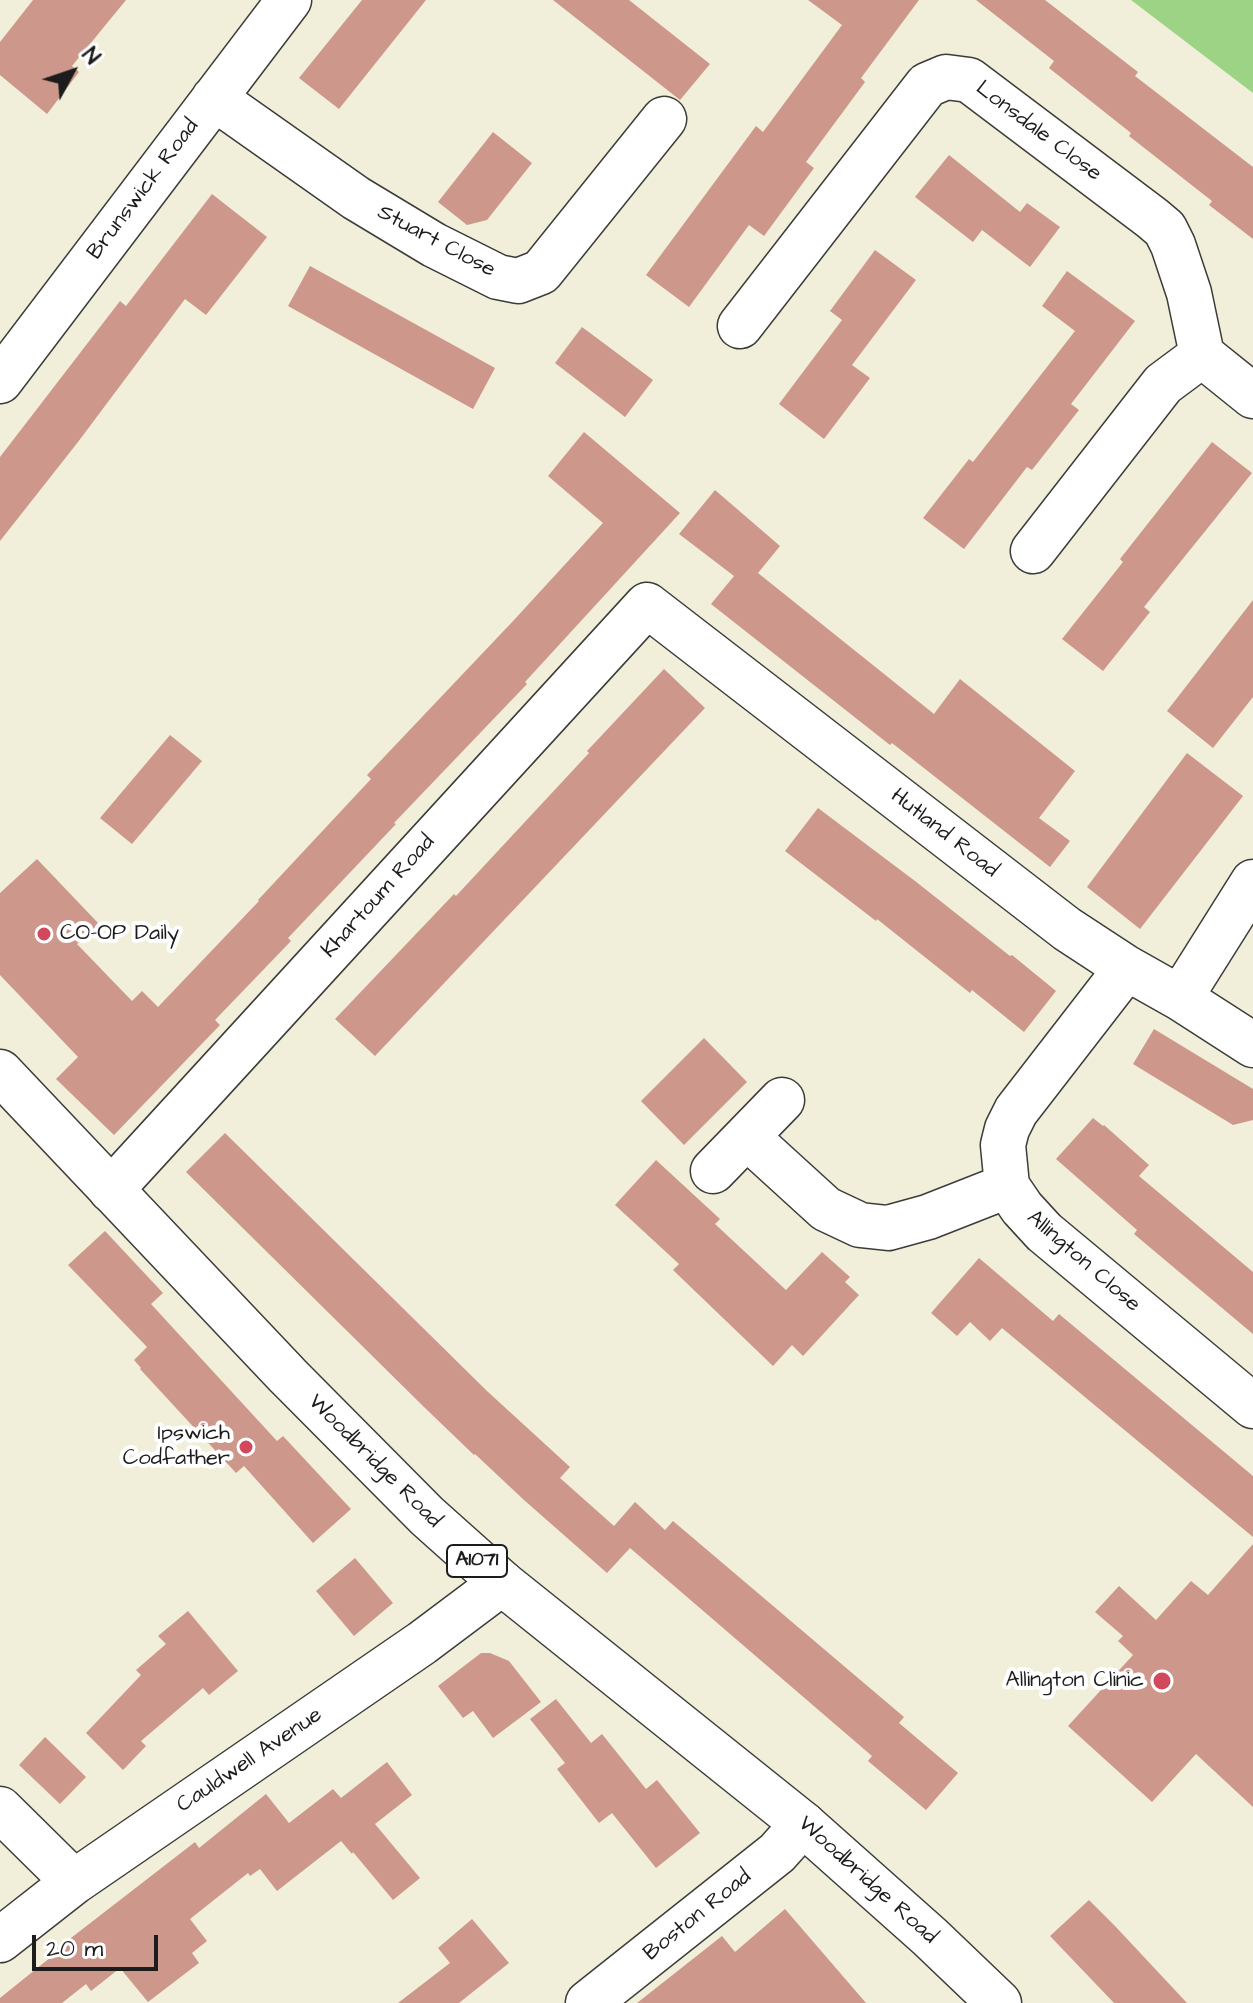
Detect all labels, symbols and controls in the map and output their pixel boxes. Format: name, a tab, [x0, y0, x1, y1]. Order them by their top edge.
north arrow	[32, 32, 112, 112]
text: N	[74, 41, 107, 71]
street label: Lonsdale Close	[970, 76, 1106, 188]
street label: Brunswick Road	[83, 115, 205, 265]
street label: Stuart Close	[373, 200, 499, 284]
street label: Hutland Road	[885, 784, 1003, 884]
street label: Khartoum Road	[317, 830, 441, 964]
place label: CO-OP Daily	[60, 921, 179, 947]
marker: CO-OP Daily	[35, 925, 53, 943]
street label: Allington Close	[1021, 1205, 1145, 1319]
street label: Woodbridge Road	[302, 1390, 446, 1534]
place label: Ipswich Codfather	[123, 1421, 230, 1472]
marker: Ipswich Codfather	[237, 1438, 255, 1456]
road number: A1071	[447, 1545, 507, 1577]
place label: Allington Clinic	[1006, 1668, 1144, 1694]
marker: Allington Clinic	[1151, 1670, 1173, 1692]
street label: Cauldwell Avenue	[172, 1703, 328, 1819]
street label: Woodbridge Road	[792, 1812, 942, 1950]
street label: Boston Road	[639, 1865, 757, 1967]
scale bar	[36, 1919, 162, 1969]
text: 20 m	[46, 1932, 103, 1966]

